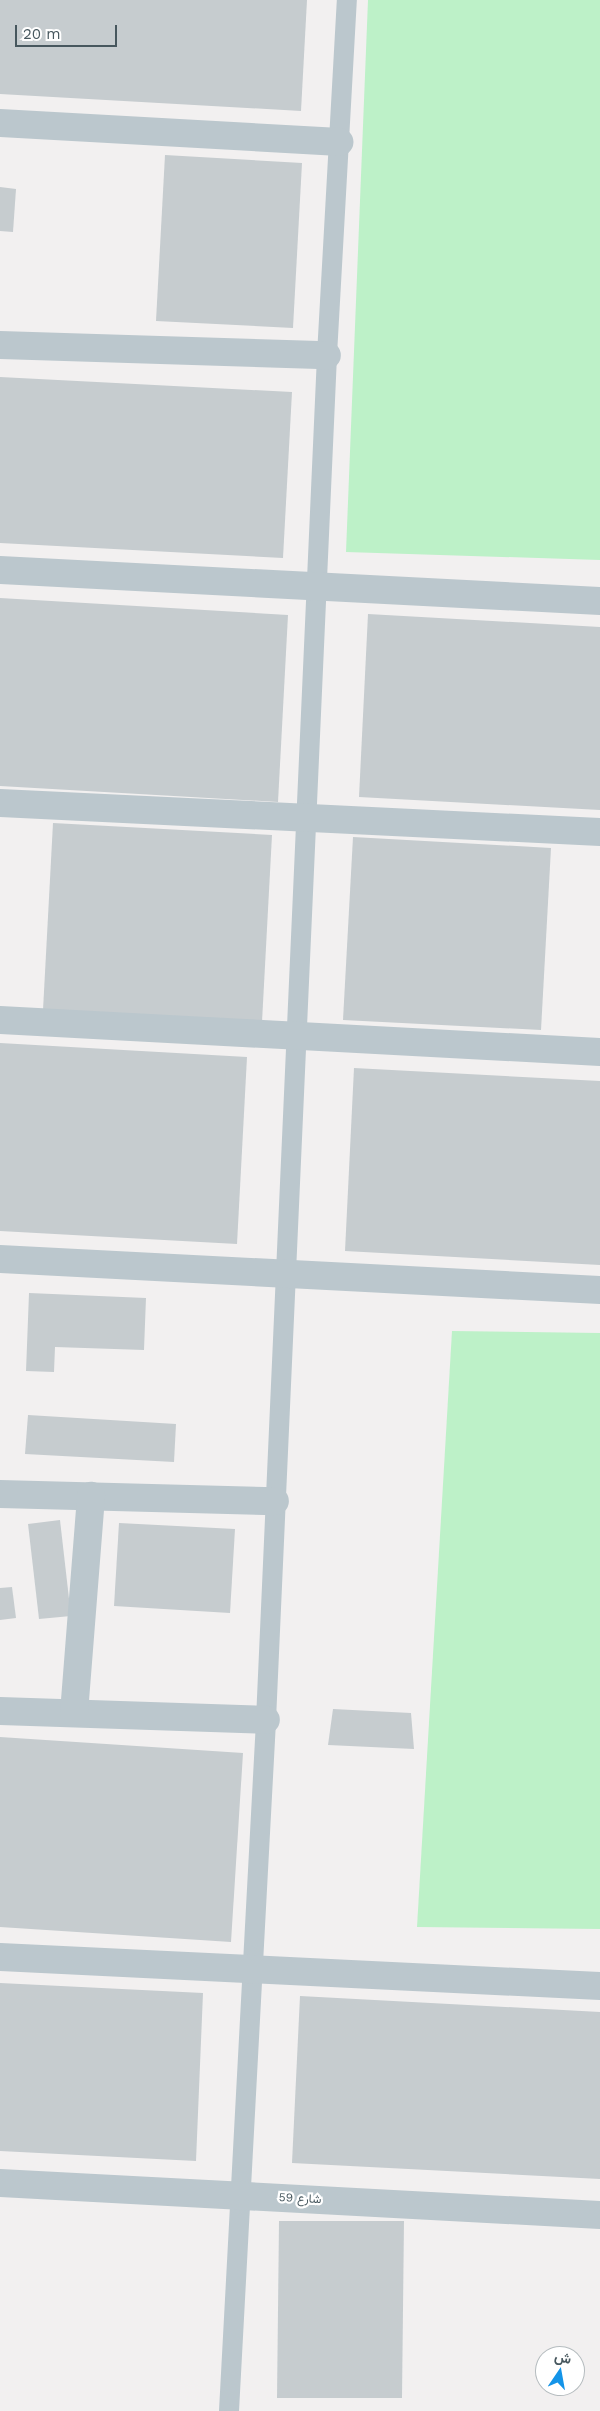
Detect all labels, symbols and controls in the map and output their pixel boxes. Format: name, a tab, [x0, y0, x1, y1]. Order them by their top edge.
scale bar	[18, 15, 120, 47]
text: 20 m	[23, 25, 61, 43]
street label: شارع 59	[278, 2191, 322, 2207]
north arrow	[535, 2346, 585, 2396]
text: ش	[553, 2348, 573, 2367]

